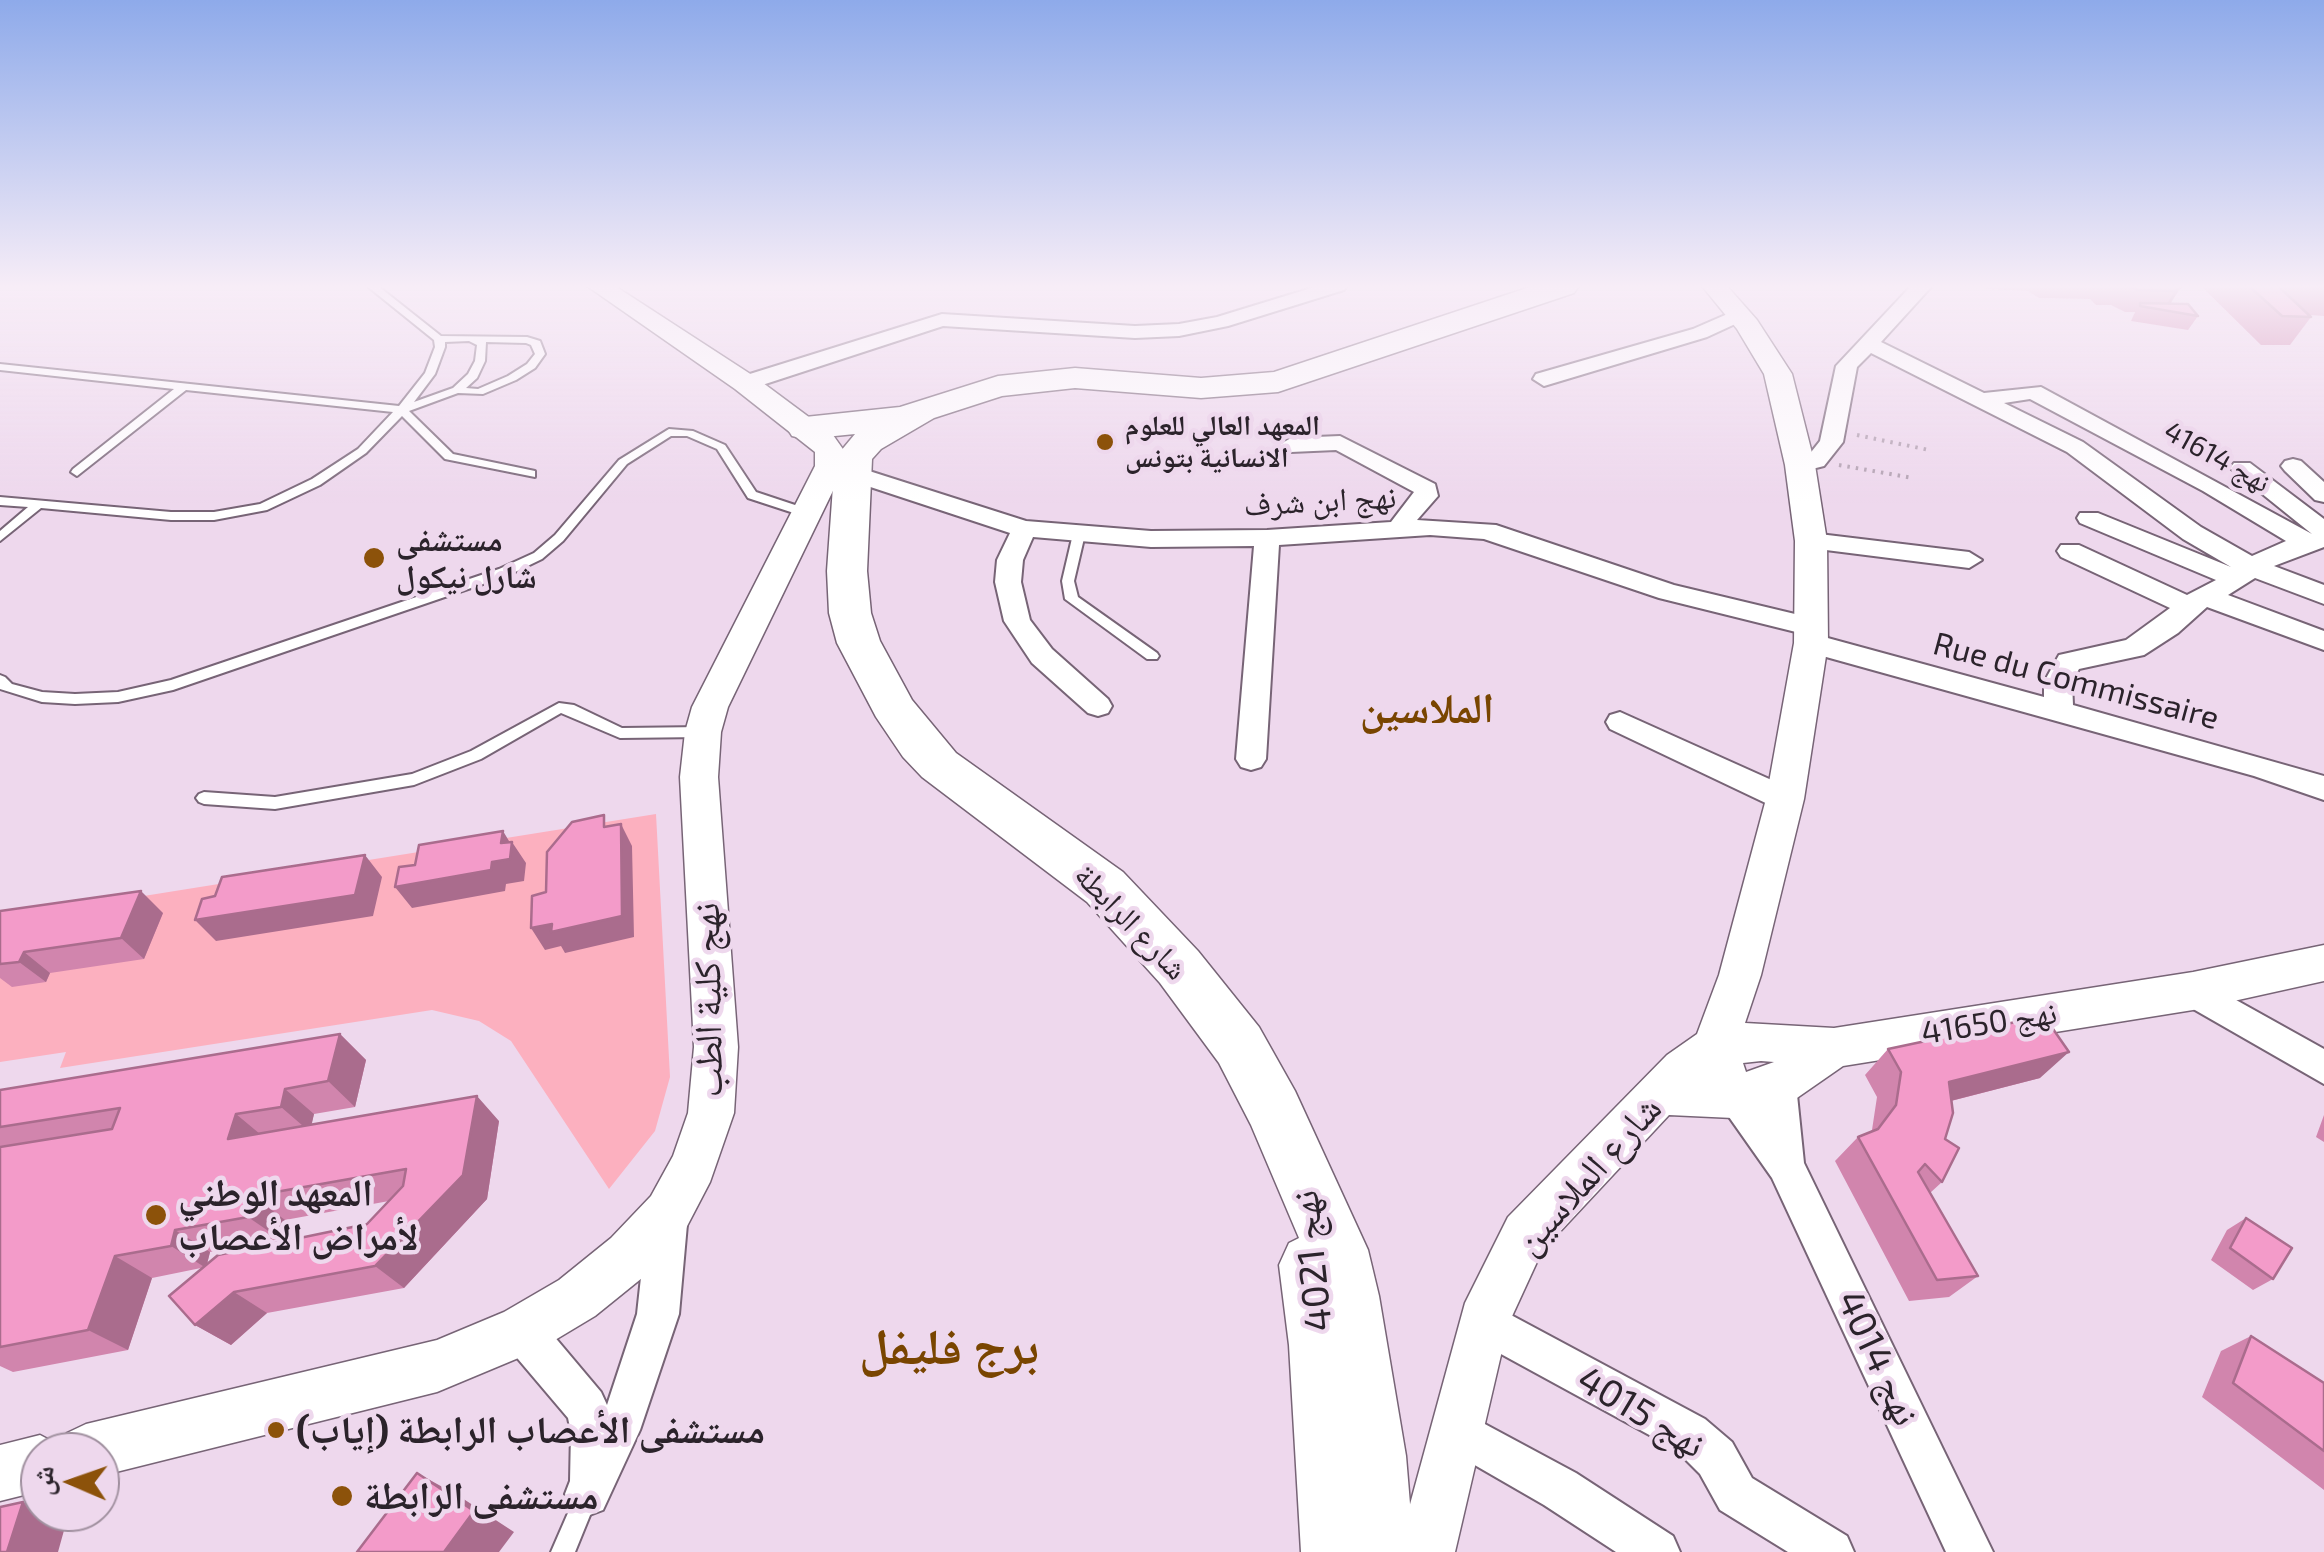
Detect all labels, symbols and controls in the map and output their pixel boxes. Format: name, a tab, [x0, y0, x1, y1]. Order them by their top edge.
place label: المعهد العالي للعلوم الانسانية بتونس	[1125, 409, 1320, 475]
street label: نهج 41614	[2158, 414, 2276, 500]
marker: المعهد العالي للعلوم الانسانية بتونس	[1094, 431, 1116, 453]
street label: نهج ابن شرف	[1243, 478, 1397, 524]
place label: مستشفى شارل نيكول	[396, 521, 537, 596]
marker: مستشفى شارل نيكول	[361, 545, 387, 571]
street label: Rue du Commissaire	[1929, 624, 2223, 738]
district label: الملاسين	[1360, 684, 1494, 734]
street label: شارع الرابطة	[1066, 856, 1196, 988]
street label: نهج كلية الطب	[684, 902, 732, 1098]
street label: نهج 41650	[1919, 993, 2059, 1053]
street label: شارع الملاسين	[1505, 1086, 1671, 1264]
place label: المعهد الوطني لأمراض الأعصاب	[178, 1170, 419, 1260]
street label: نهج 4021	[1282, 1188, 1342, 1334]
marker: المعهد الوطني لأمراض الأعصاب	[143, 1202, 169, 1228]
street label: نهج 4014	[1827, 1283, 1929, 1433]
district label: برج فليفل	[859, 1317, 1039, 1377]
street label: نهج 4015	[1569, 1356, 1713, 1468]
place label: مستشفى الأعصاب الرابطة (إياب)	[296, 1407, 765, 1453]
marker: مستشفى الأعصاب الرابطة (إياب)	[265, 1419, 287, 1441]
north arrow	[20, 1432, 120, 1532]
text: ش	[25, 1466, 60, 1496]
place label: مستشفى الرابطة	[364, 1473, 599, 1519]
marker: مستشفى الرابطة	[329, 1483, 355, 1509]

